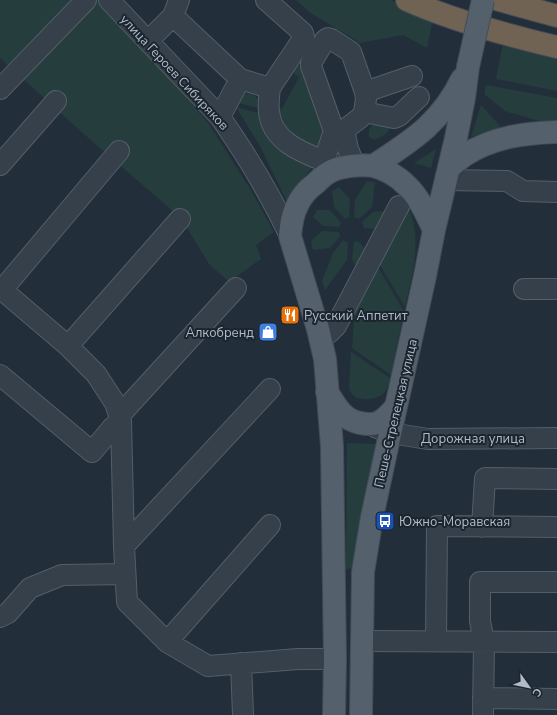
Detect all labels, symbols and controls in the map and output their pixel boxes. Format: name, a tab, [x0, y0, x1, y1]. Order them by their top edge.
street label: улица Героев Сибиряков	[116, 11, 233, 134]
restaurant icon: Русский Аппетит	[279, 304, 301, 326]
place label: Русский Аппетит	[304, 307, 408, 325]
shop icon: Алкобренд	[257, 321, 279, 343]
place label: Алкобренд	[185, 324, 254, 342]
street label: Пеше-Стрелецкая улица	[370, 337, 422, 489]
street label: Дорожная улица	[421, 430, 525, 448]
bus stop icon: Южно-Моравская	[374, 510, 396, 532]
place label: Южно-Моравская	[399, 513, 510, 531]
north arrow	[509, 667, 549, 707]
text: С	[528, 685, 545, 700]

